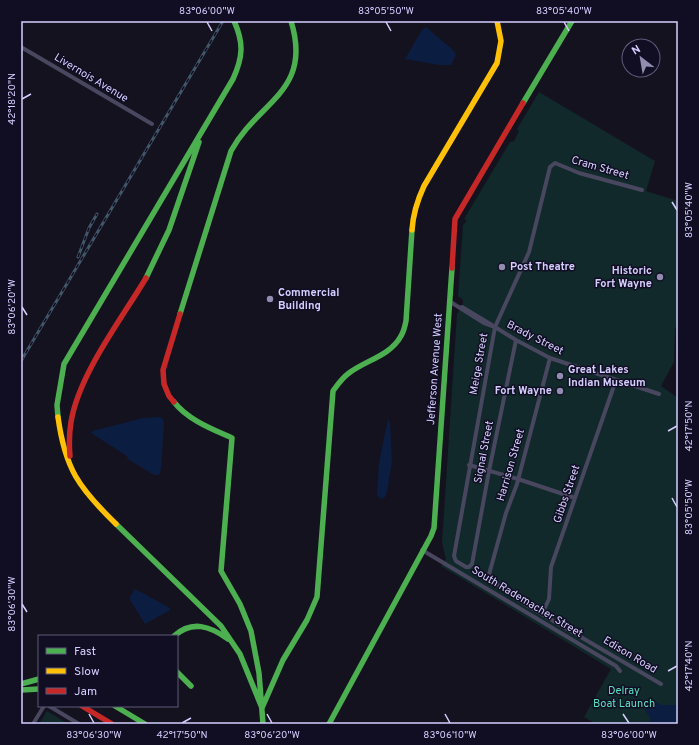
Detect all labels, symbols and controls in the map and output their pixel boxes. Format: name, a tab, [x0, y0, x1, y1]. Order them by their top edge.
text: 83°06'00"W	[179, 5, 235, 18]
text: 83°05'50"W	[358, 5, 414, 18]
text: 83°05'40"W	[536, 5, 592, 18]
north arrow	[621, 38, 661, 78]
text: N	[629, 42, 643, 58]
street label: Livernois Avenue	[51, 50, 131, 106]
text: 42°18'20"N	[6, 73, 19, 125]
street label: Cram Street	[570, 153, 630, 183]
text: 83°05'40"W	[683, 182, 696, 238]
place label: Post Theatre	[510, 260, 575, 274]
marker: Post Theatre	[497, 262, 507, 272]
place label: Historic Fort Wayne	[595, 264, 652, 291]
marker: Historic Fort Wayne	[655, 272, 665, 282]
text: 83°06'20"W	[6, 279, 19, 335]
place label: Commercial Building	[278, 286, 339, 313]
marker: Commercial Building	[265, 294, 275, 304]
street label: Jefferson Avenue West	[424, 313, 446, 425]
street label: Brady Street	[504, 318, 566, 358]
street label: Meige Street	[467, 332, 491, 396]
place label: Great Lakes Indian Museum	[568, 363, 646, 390]
marker: Great Lakes Indian Museum	[555, 371, 565, 381]
place label: Fort Wayne	[495, 384, 552, 398]
marker: Fort Wayne	[555, 386, 565, 396]
text: 42°17'50"N	[683, 400, 696, 452]
street label: Signal Street	[471, 420, 497, 484]
street label: Harrison Street	[494, 427, 528, 503]
street label: Gibbs Street	[551, 463, 583, 525]
text: 83°05'50"W	[683, 479, 696, 535]
street label: South Rademacher Street	[469, 563, 585, 641]
text: 83°06'30"W	[6, 576, 19, 632]
street label: Edison Road	[600, 633, 660, 677]
legend	[38, 635, 178, 707]
text: 42°17'40"N	[683, 640, 696, 692]
text: Fast	[74, 644, 96, 660]
text: Slow	[74, 664, 100, 680]
text: Jam	[74, 684, 97, 700]
park label: Delray Boat Launch	[593, 684, 655, 711]
text: 83°06'30"W	[66, 729, 122, 742]
text: 42°17'50"N	[156, 729, 208, 742]
text: 83°06'20"W	[244, 729, 300, 742]
text: 83°06'10"W	[423, 729, 477, 742]
text: 83°06'00"W	[601, 729, 657, 742]

